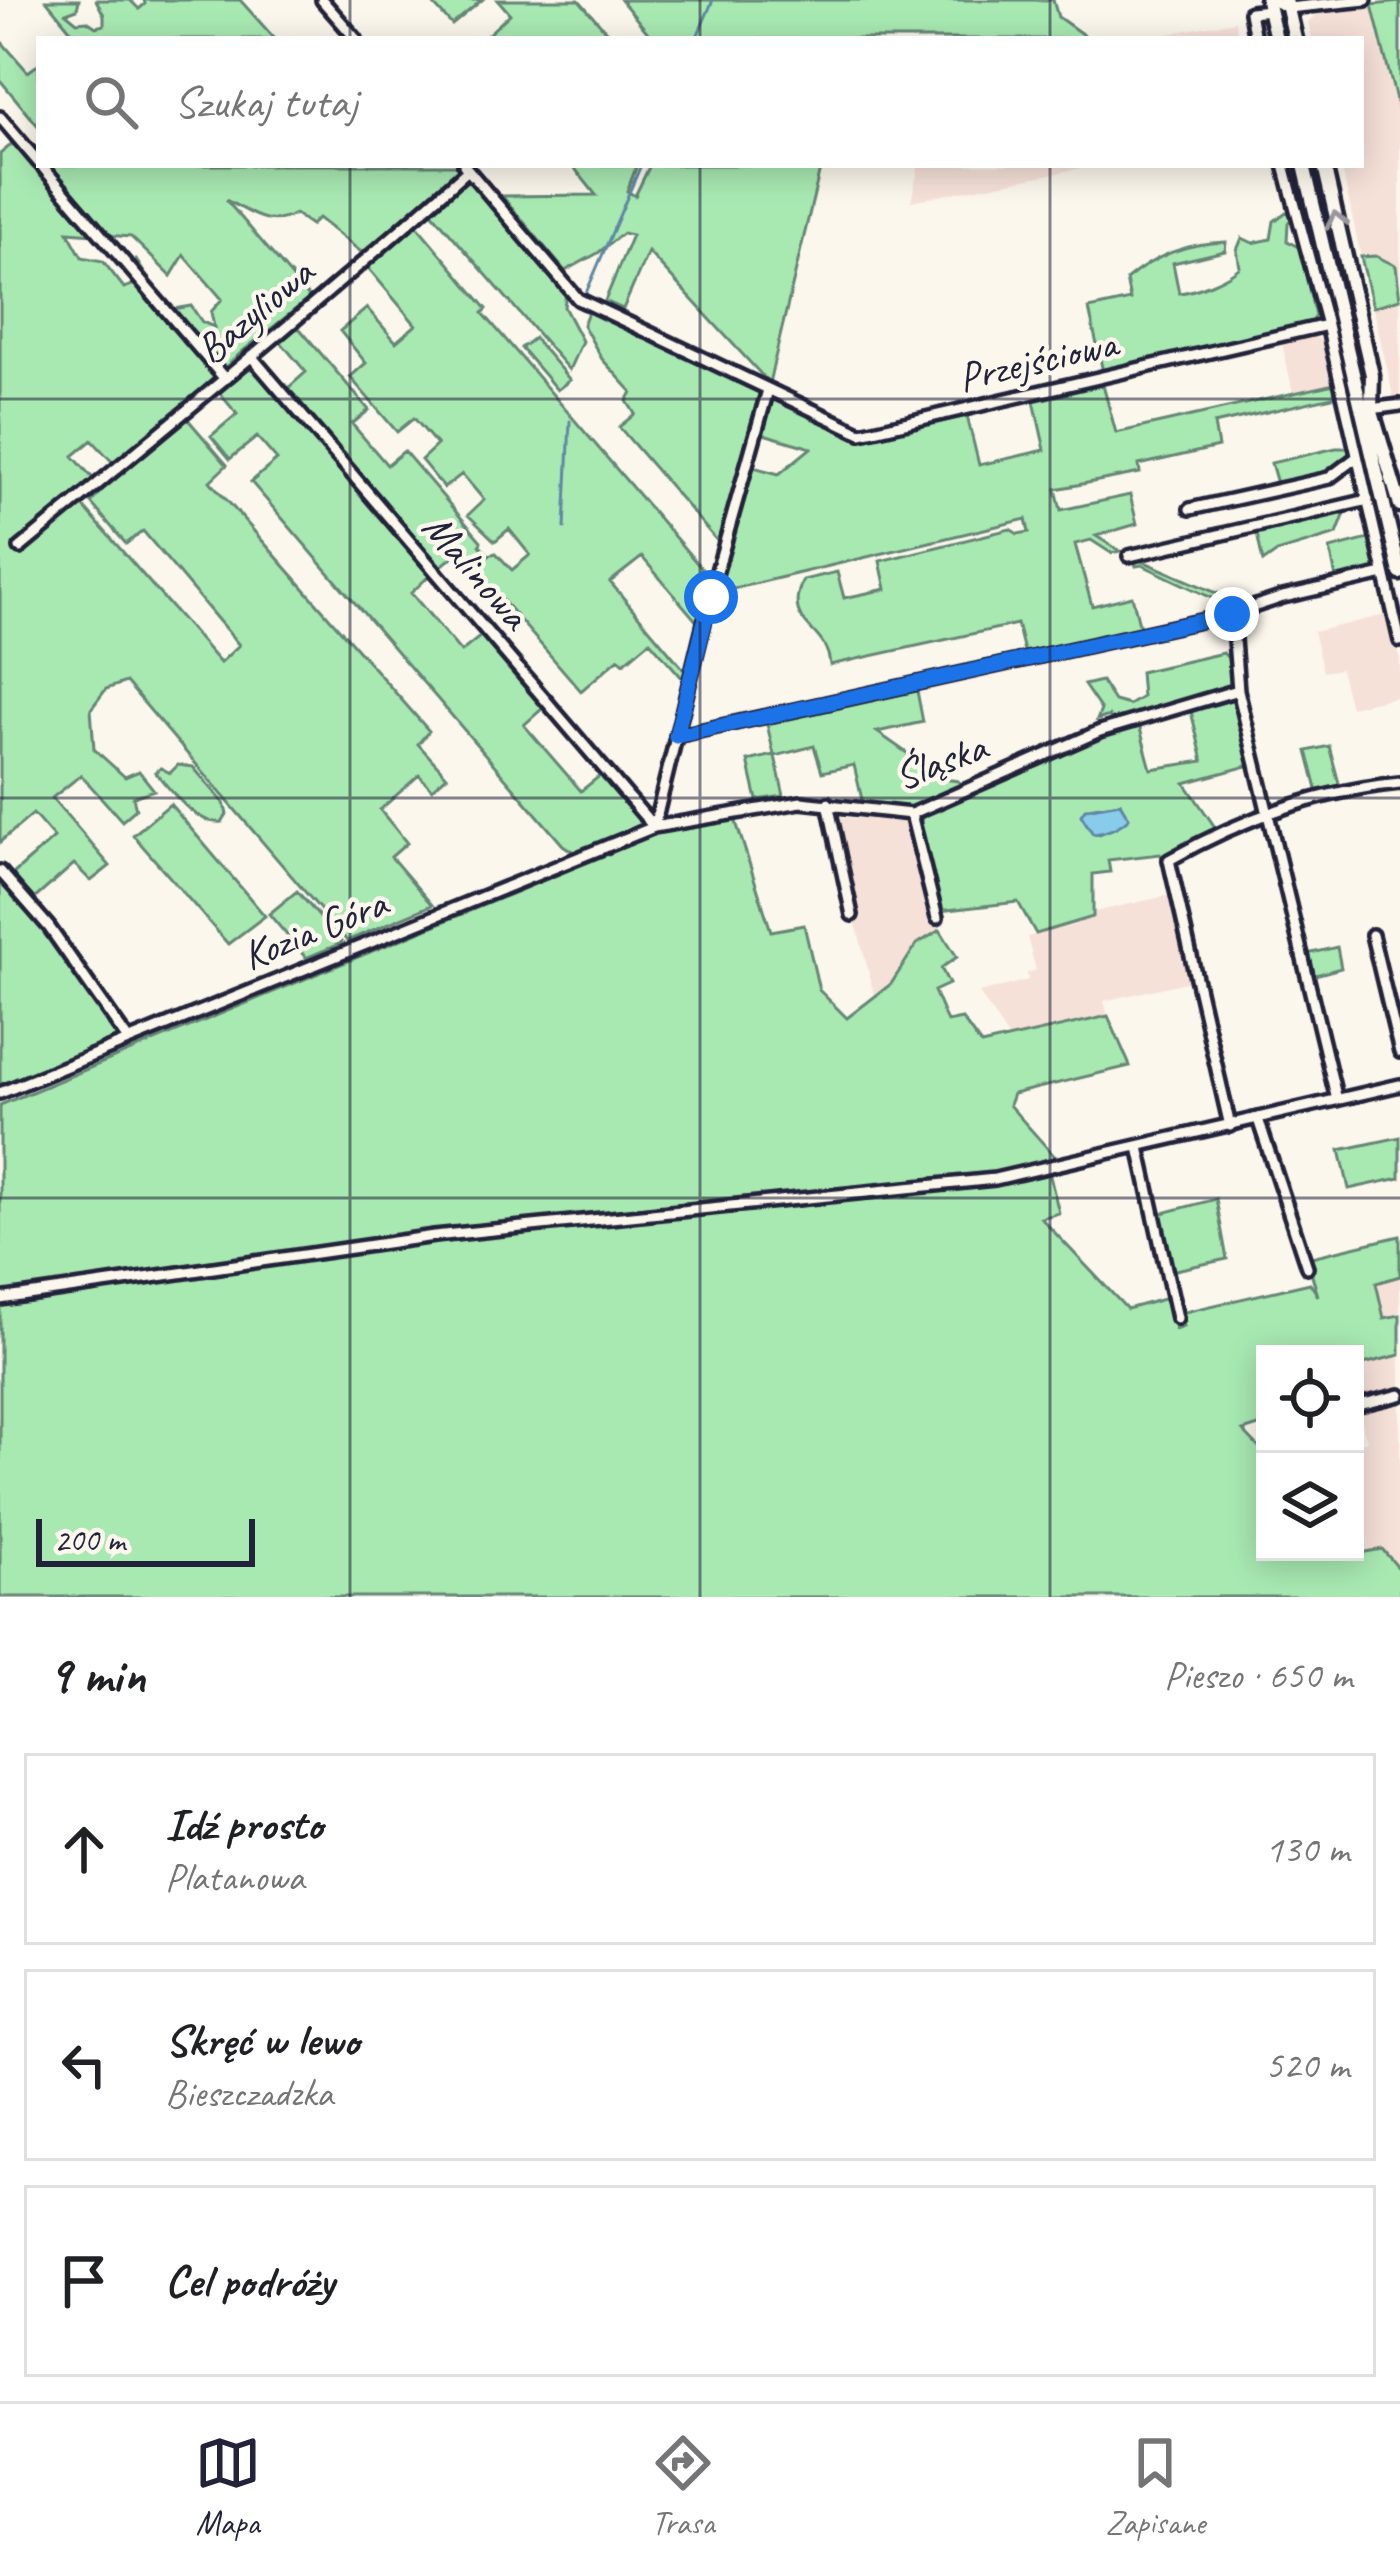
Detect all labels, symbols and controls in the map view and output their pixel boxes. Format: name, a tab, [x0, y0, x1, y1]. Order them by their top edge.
search box	[36, 36, 1364, 168]
icon: search	[78, 69, 144, 135]
text: Szukaj tutaj	[174, 74, 357, 131]
one-way arrow	[1325, 211, 1350, 231]
street label: Bazyliowa	[185, 245, 327, 376]
street label: Przejściowa	[953, 316, 1125, 404]
street label: Malinowa	[411, 502, 543, 642]
route start	[684, 570, 738, 624]
route end	[1205, 587, 1259, 641]
street label: Śląska	[887, 720, 996, 802]
street label: Kozia Góra	[235, 876, 397, 982]
map controls	[1256, 1345, 1364, 1561]
button: locate	[1256, 1345, 1364, 1453]
button: layers	[1256, 1453, 1364, 1561]
scale bar	[36, 1513, 255, 1566]
text: 200 m	[54, 1519, 125, 1561]
text: 9 min	[48, 1643, 145, 1707]
text: Pieszo · 650 m	[1164, 1651, 1352, 1700]
text: Idź prosto	[165, 1796, 323, 1853]
icon: ahead	[51, 1816, 117, 1882]
text: 130 m	[1265, 1825, 1349, 1874]
text: Platanowa	[165, 1853, 304, 1902]
text: Skręć w lewo	[165, 2012, 359, 2069]
icon: left	[51, 2032, 117, 2098]
text: 520 m	[1265, 2041, 1349, 2090]
text: Bieszczadzka	[165, 2069, 333, 2118]
icon: arrive	[51, 2248, 117, 2314]
text: Cel podróży	[165, 2253, 334, 2310]
tab: Mapa	[195, 2430, 261, 2544]
tab: Trasa	[650, 2430, 716, 2544]
tab: Zapisane	[1105, 2430, 1205, 2544]

